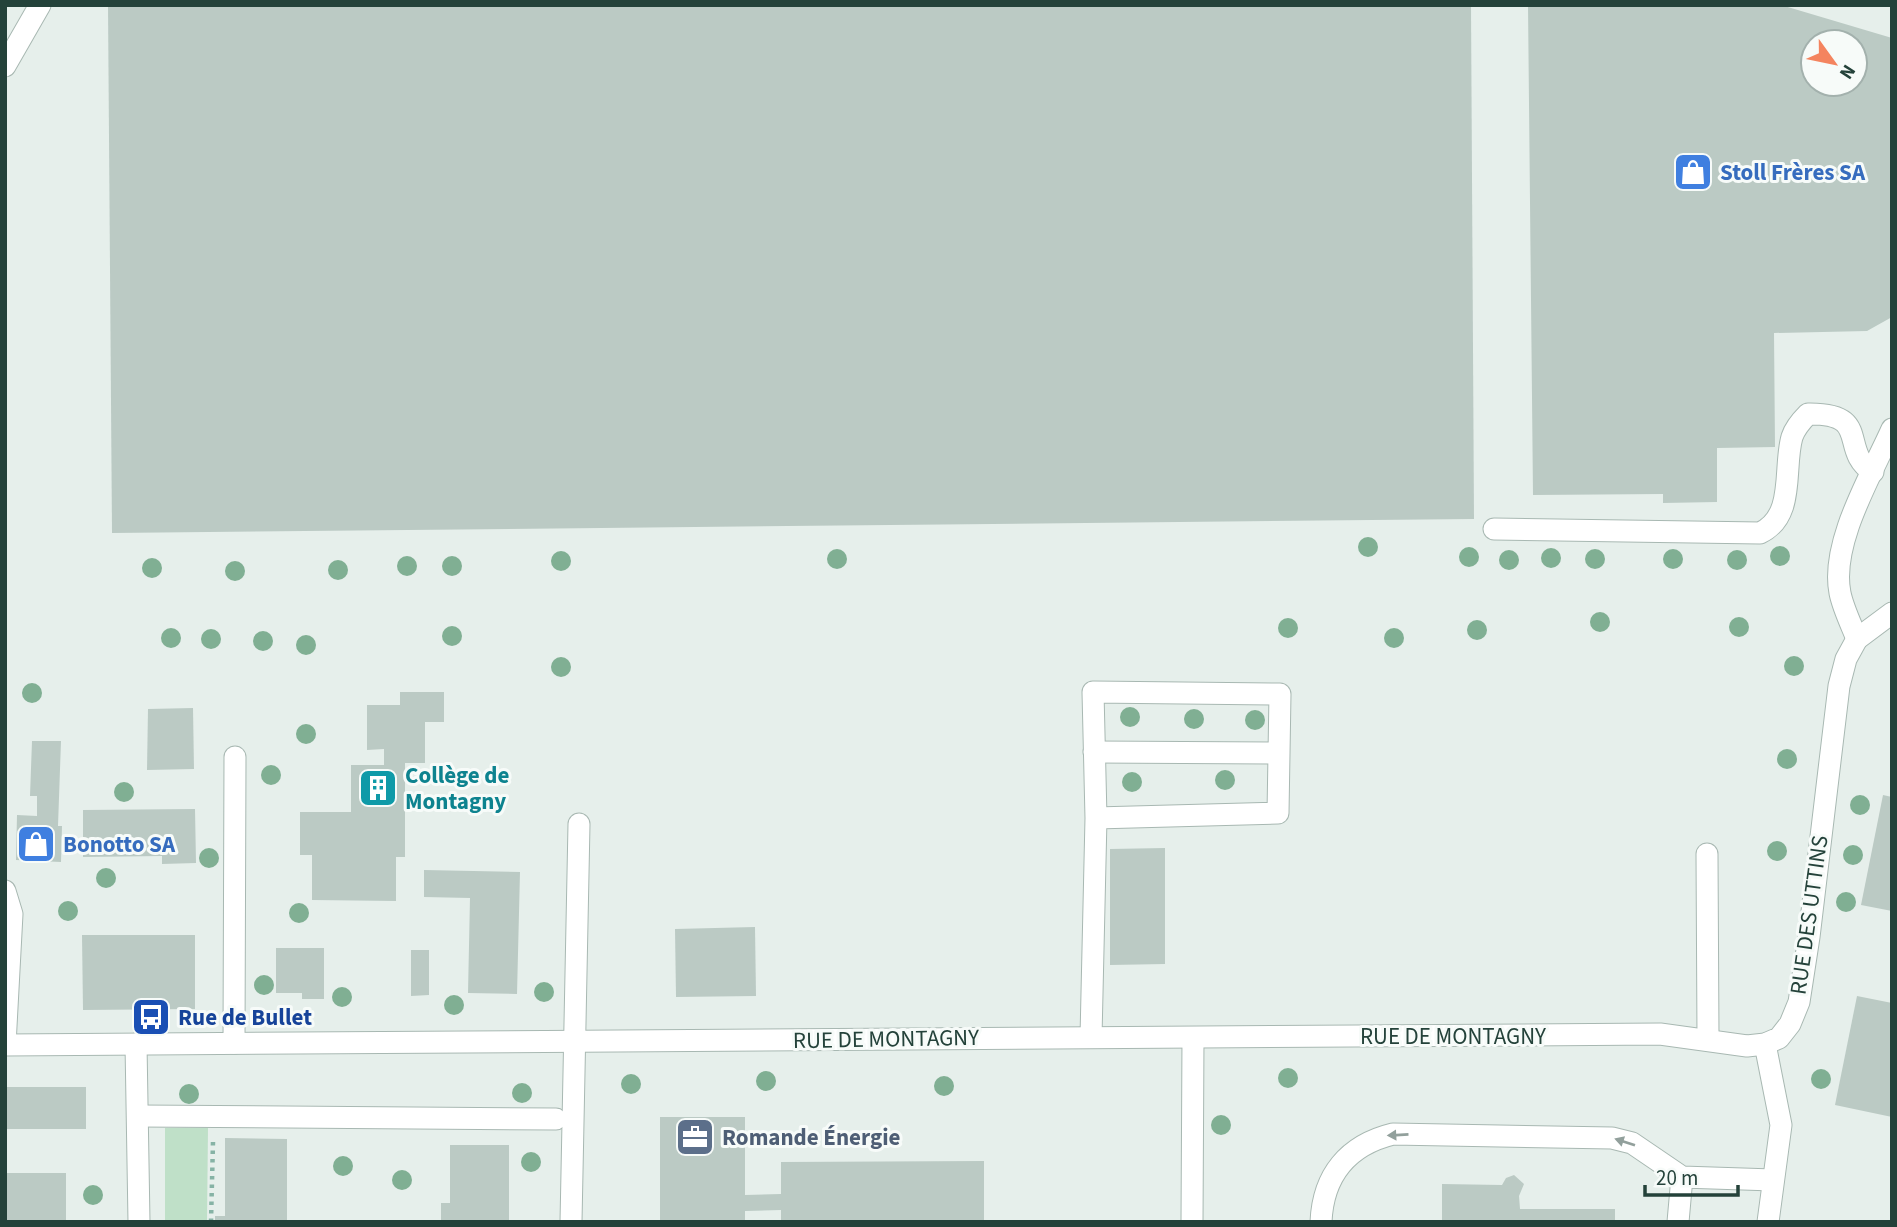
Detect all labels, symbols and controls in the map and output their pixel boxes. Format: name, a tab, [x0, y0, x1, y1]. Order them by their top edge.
north arrow	[1799, 28, 1869, 98]
text: N	[1832, 59, 1862, 84]
shop icon: Stoll Frères SA	[1672, 151, 1714, 193]
place label: Stoll Frères SA	[1720, 156, 1866, 189]
place label: Collège de Montagny	[405, 759, 510, 818]
building icon: Collège de Montagny	[357, 767, 399, 809]
shop icon: Bonotto SA	[15, 823, 57, 865]
place label: Bonotto SA	[63, 828, 176, 861]
street label: RUE DES UTTINS	[1781, 833, 1837, 997]
bus stop icon: Rue de Bullet	[130, 996, 172, 1038]
place label: Rue de Bullet	[178, 1001, 312, 1034]
street label: RUE DE MONTAGNY	[1360, 1020, 1546, 1053]
street label: RUE DE MONTAGNY	[793, 1021, 979, 1057]
office icon: Romande Énergie	[674, 1116, 716, 1158]
place label: Romande Énergie	[722, 1121, 901, 1154]
one-way arrow	[1387, 1130, 1409, 1141]
one-way arrow	[1614, 1136, 1635, 1146]
scale bar	[1645, 1154, 1738, 1198]
text: 20 m	[1656, 1163, 1698, 1193]

